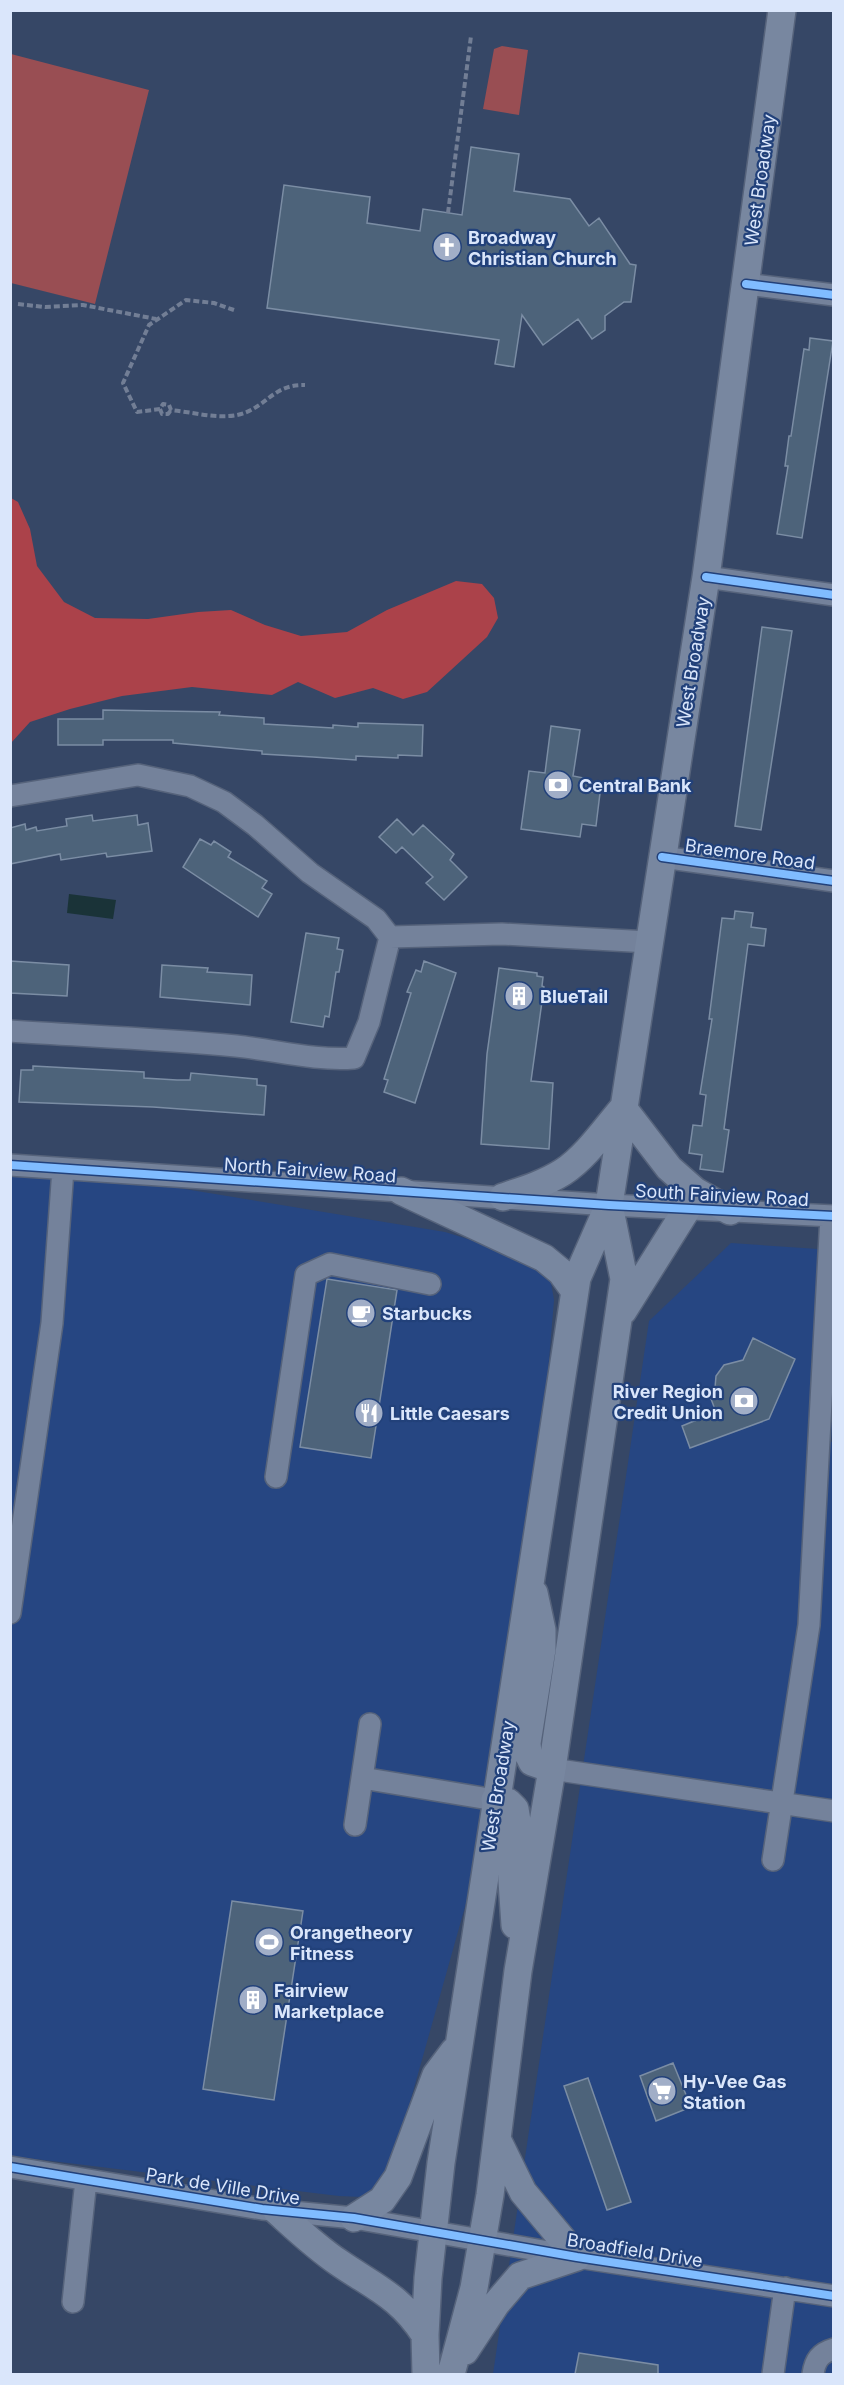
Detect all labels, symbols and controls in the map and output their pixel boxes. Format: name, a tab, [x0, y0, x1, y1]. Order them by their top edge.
street label: West Broadway	[740, 113, 780, 247]
place label: Broadway Christian Church	[468, 227, 617, 269]
church icon: Broadway Christian Church	[431, 231, 463, 263]
street label: West Broadway	[672, 595, 714, 729]
bank icon: Central Bank	[542, 769, 574, 801]
place label: Central Bank	[579, 775, 692, 796]
street label: Braemore Road	[684, 834, 816, 874]
building icon: BlueTail	[503, 980, 535, 1012]
place label: BlueTail	[540, 986, 608, 1007]
street label: North Fairview Road	[223, 1154, 397, 1186]
street label: South Fairview Road	[634, 1180, 810, 1210]
cafe icon: Starbucks	[345, 1297, 377, 1329]
place label: Starbucks	[382, 1303, 472, 1324]
place label: River Region Credit Union	[613, 1381, 723, 1423]
bank icon: River Region Credit Union	[728, 1385, 760, 1417]
restaurant icon: Little Caesars	[353, 1397, 385, 1429]
place label: Little Caesars	[390, 1403, 510, 1424]
street label: West Broadway	[477, 1719, 519, 1853]
place label: Orangetheory Fitness	[290, 1922, 413, 1964]
sports icon: Orangetheory Fitness	[253, 1926, 285, 1958]
place label: Fairview Marketplace	[274, 1980, 384, 2022]
building icon: Fairview Marketplace	[237, 1984, 269, 2016]
place label: Hy-Vee Gas Station	[683, 2071, 786, 2113]
supermarket icon: Hy-Vee Gas Station	[646, 2075, 678, 2107]
street label: Park de Ville Drive	[144, 2163, 302, 2209]
street label: Broadfield Drive	[566, 2229, 704, 2271]

